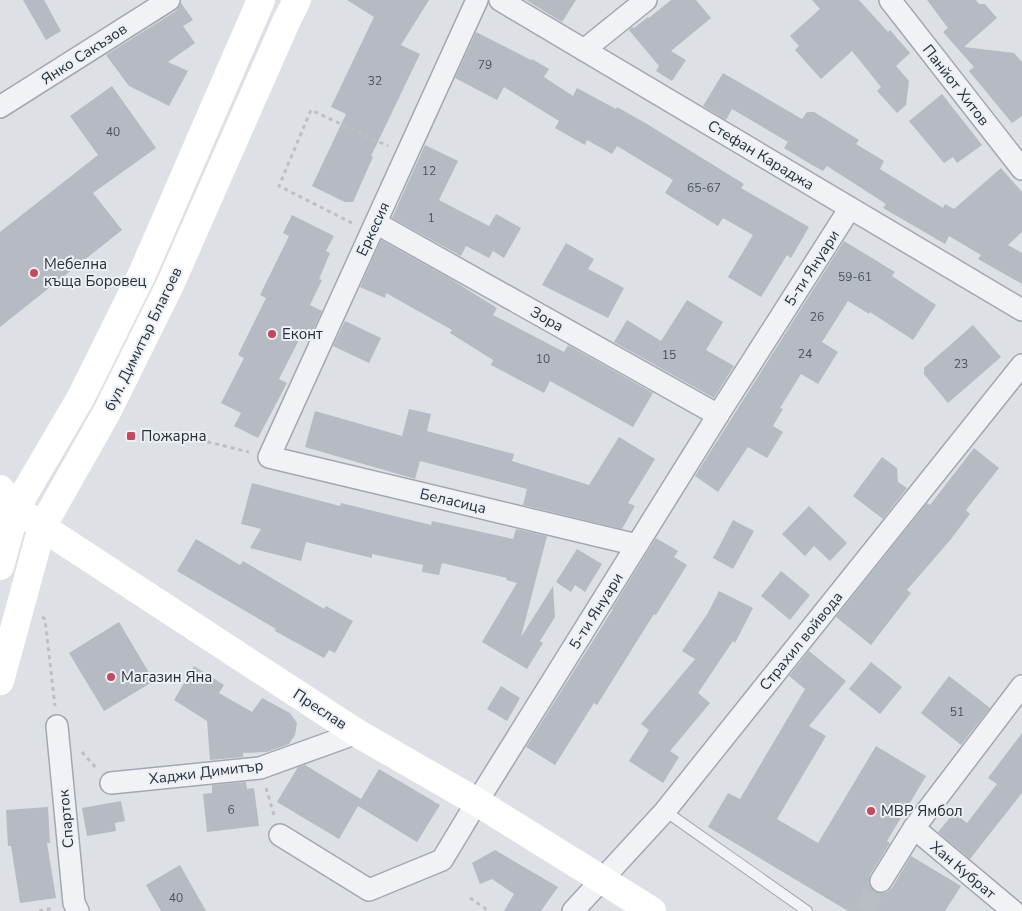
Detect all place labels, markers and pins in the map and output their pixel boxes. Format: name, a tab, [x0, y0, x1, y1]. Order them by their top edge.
place label: Мебелна къща Боровец	[44, 254, 147, 291]
marker: Мебелна къща Боровец	[28, 267, 40, 279]
place label: Еконт	[282, 324, 323, 344]
marker: Еконт	[266, 328, 278, 340]
place label: Пожарна	[141, 426, 206, 446]
marker: Пожарна	[125, 430, 137, 442]
place label: Магазин Яна	[121, 667, 212, 687]
marker: Магазин Яна	[105, 671, 117, 683]
place label: МВР Ямбол	[881, 801, 963, 821]
marker: МВР Ямбол	[865, 805, 877, 817]

